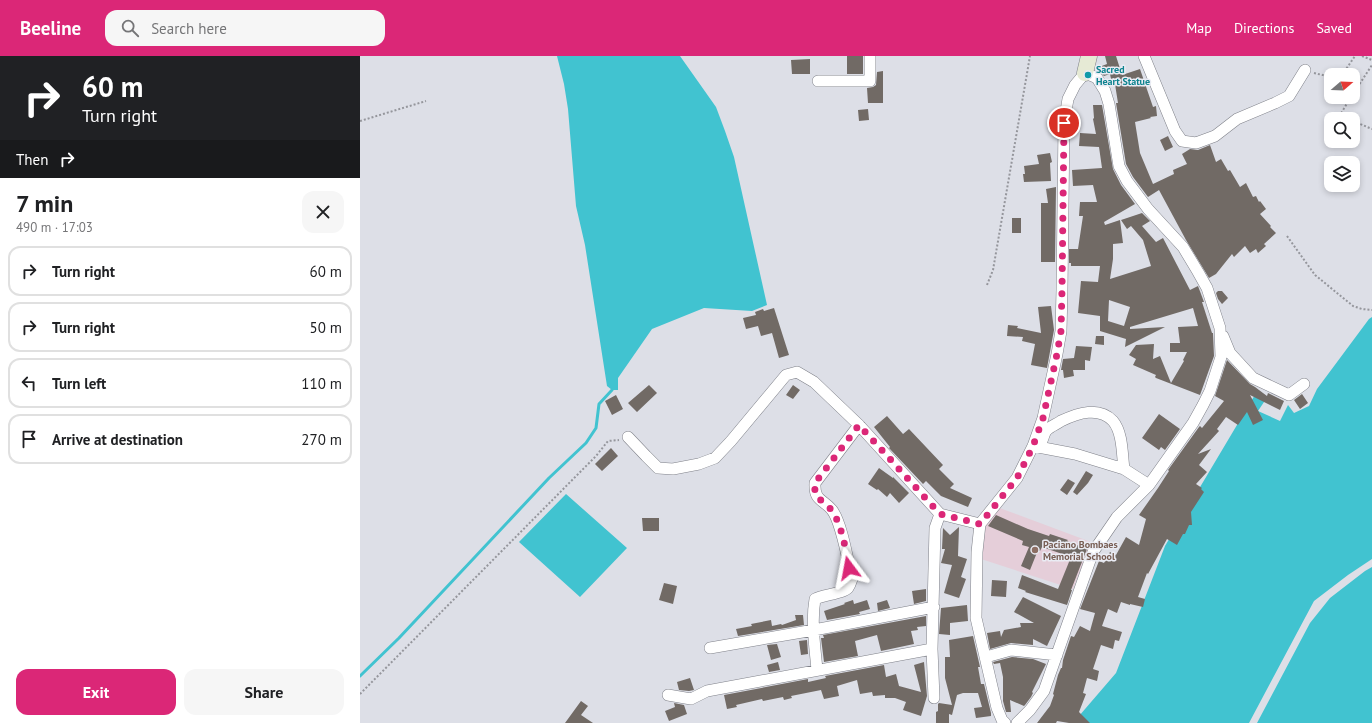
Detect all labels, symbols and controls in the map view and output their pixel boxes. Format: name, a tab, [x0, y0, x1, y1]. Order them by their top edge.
search box	[105, 10, 385, 46]
text: Beeline	[20, 16, 81, 40]
icon: search	[119, 17, 141, 39]
text: Search here	[151, 19, 227, 38]
text: Map	[1186, 19, 1212, 37]
text: Directions	[1234, 19, 1294, 37]
text: Saved	[1316, 19, 1352, 37]
place label: Sacred Heart Statue	[1096, 63, 1150, 88]
text: 60 m	[82, 68, 143, 105]
north arrow	[1324, 68, 1360, 104]
map controls	[1324, 68, 1360, 192]
marker: Sacred Heart Statue	[1083, 70, 1093, 80]
icon: right	[16, 72, 68, 124]
text: Turn right	[82, 104, 157, 127]
pin	[1047, 106, 1081, 140]
icon: arrive	[1053, 112, 1075, 134]
button: search	[1324, 112, 1360, 148]
icon: right	[56, 148, 78, 170]
text: Then	[16, 150, 48, 169]
button: layers	[1324, 156, 1360, 192]
text: 7 min	[16, 188, 73, 219]
button: close	[302, 191, 344, 233]
text: 490 m · 17:03	[16, 219, 93, 236]
icon: right	[18, 260, 40, 282]
text: Turn right	[52, 262, 115, 281]
text: 60 m	[309, 262, 342, 281]
icon: right	[18, 316, 40, 338]
text: Turn right	[52, 318, 115, 337]
text: 50 m	[309, 318, 342, 337]
icon: left	[18, 372, 40, 394]
text: Turn left	[52, 374, 106, 393]
text: 110 m	[301, 374, 342, 393]
icon: arrive	[18, 428, 40, 450]
text: Arrive at destination	[52, 430, 183, 449]
text: 270 m	[301, 430, 342, 449]
place label: Paciano Bombaes Memorial School	[1043, 538, 1118, 563]
marker: Paciano Bombaes Memorial School	[1030, 545, 1040, 555]
position arrow	[828, 547, 870, 589]
button: Exit	[16, 669, 176, 715]
button: Share	[184, 669, 344, 715]

